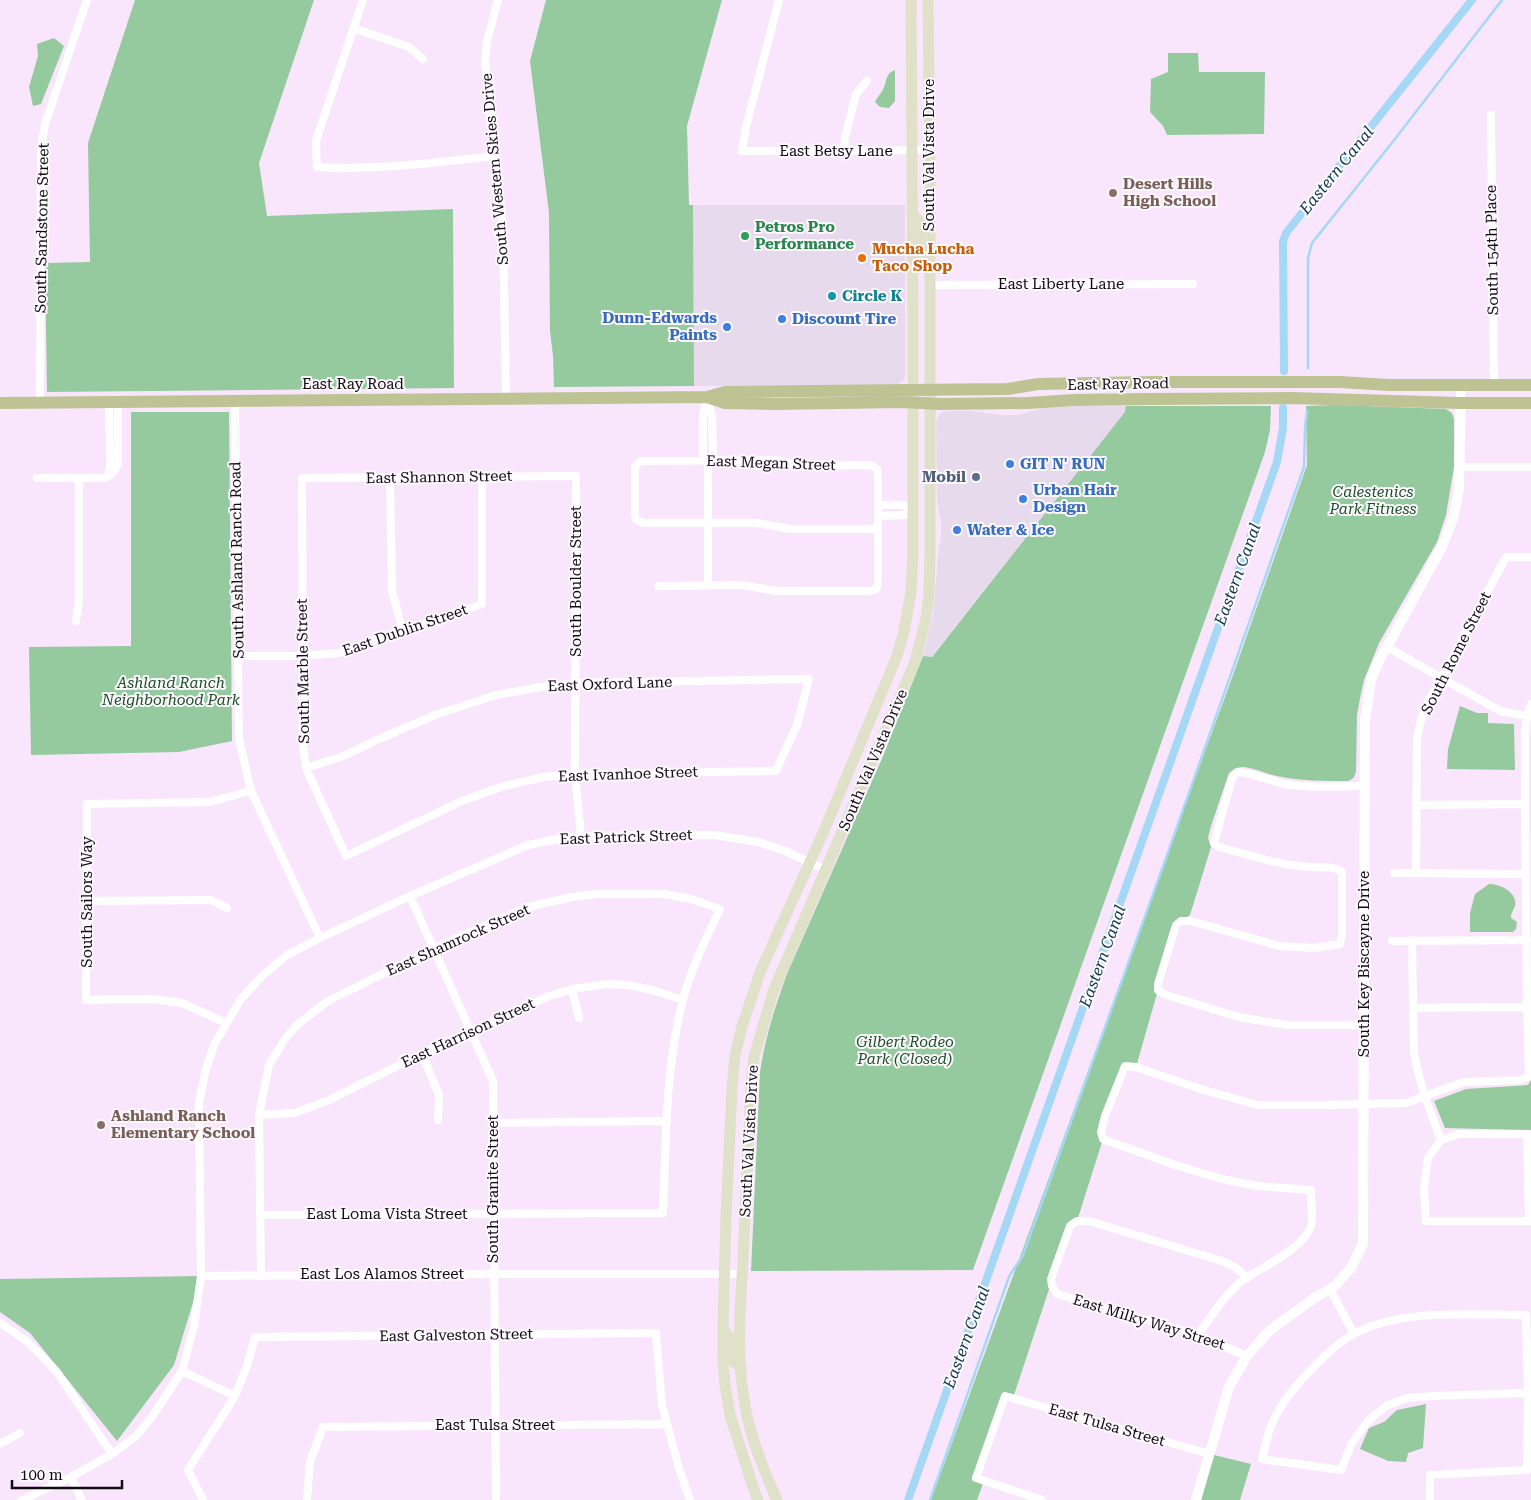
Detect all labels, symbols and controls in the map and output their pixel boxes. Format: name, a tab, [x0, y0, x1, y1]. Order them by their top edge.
street label: South Western Skies Drive	[478, 72, 512, 266]
street label: South Val Vista Drive	[920, 79, 938, 231]
water label: Eastern Canal	[1295, 122, 1378, 219]
street label: South Sandstone Street	[32, 142, 52, 313]
street label: East Betsy Lane	[779, 142, 893, 160]
place label: Desert Hills High School	[1123, 175, 1216, 210]
street label: South 154th Place	[1482, 185, 1502, 315]
marker: Desert Hills High School	[1107, 187, 1119, 199]
place label: Petros Pro Performance	[755, 218, 854, 253]
marker: Petros Pro Performance	[739, 230, 751, 242]
place label: Mucha Lucha Taco Shop	[872, 240, 975, 275]
marker: Mucha Lucha Taco Shop	[856, 252, 868, 264]
street label: East Liberty Lane	[998, 275, 1124, 293]
place label: Circle K	[842, 287, 902, 305]
marker: Circle K	[826, 290, 838, 302]
place label: Dunn-Edwards Paints	[602, 309, 717, 344]
place label: Discount Tire	[792, 310, 896, 328]
marker: Discount Tire	[776, 313, 788, 325]
marker: Dunn-Edwards Paints	[721, 321, 733, 333]
street label: East Ray Road	[1067, 374, 1169, 394]
street label: East Ray Road	[302, 375, 404, 393]
street label: East Megan Street	[706, 452, 836, 474]
place label: GIT N' RUN	[1020, 455, 1106, 473]
marker: GIT N' RUN	[1004, 458, 1016, 470]
street label: South Ashland Ranch Road	[226, 461, 248, 659]
street label: East Shannon Street	[366, 467, 513, 487]
place label: Mobil	[922, 468, 966, 486]
marker: Mobil	[970, 471, 982, 483]
place label: Urban Hair Design	[1033, 481, 1117, 516]
park label: Calestenics Park Fitness	[1328, 483, 1417, 518]
marker: Urban Hair Design	[1017, 493, 1029, 505]
street label: South Boulder Street	[567, 505, 585, 657]
water label: Eastern Canal	[1210, 520, 1265, 629]
place label: Water & Ice	[967, 521, 1055, 539]
marker: Water & Ice	[951, 524, 963, 536]
street label: South Rome Street	[1417, 588, 1495, 717]
street label: South Marble Street	[293, 598, 313, 744]
street label: East Dublin Street	[340, 600, 470, 660]
street label: East Oxford Lane	[547, 673, 673, 695]
park label: Ashland Ranch Neighborhood Park	[101, 674, 241, 709]
street label: South Val Vista Drive	[835, 686, 911, 834]
street label: East Ivanhoe Street	[558, 763, 699, 785]
street label: East Patrick Street	[559, 826, 693, 848]
street label: South Sailors Way	[78, 836, 96, 968]
street label: South Key Biscayne Drive	[1355, 871, 1373, 1057]
street label: East Shamrock Street	[383, 900, 533, 980]
water label: Eastern Canal	[1075, 902, 1130, 1011]
street label: East Harrison Street	[399, 994, 538, 1072]
park label: Gilbert Rodeo Park (Closed)	[856, 1033, 954, 1068]
street label: South Val Vista Drive	[736, 1064, 762, 1218]
place label: Ashland Ranch Elementary School	[111, 1107, 255, 1142]
street label: South Granite Street	[484, 1115, 502, 1263]
marker: Ashland Ranch Elementary School	[95, 1119, 107, 1131]
street label: East Loma Vista Street	[306, 1205, 468, 1223]
street label: East Los Alamos Street	[300, 1265, 464, 1283]
water label: Eastern Canal	[939, 1283, 994, 1392]
street label: East Milky Way Street	[1071, 1290, 1228, 1354]
street label: East Galveston Street	[379, 1325, 533, 1345]
street label: East Tulsa Street	[1047, 1400, 1168, 1450]
street label: East Tulsa Street	[435, 1416, 556, 1434]
scale bar	[12, 1458, 122, 1490]
text: 100 m	[20, 1466, 63, 1484]

